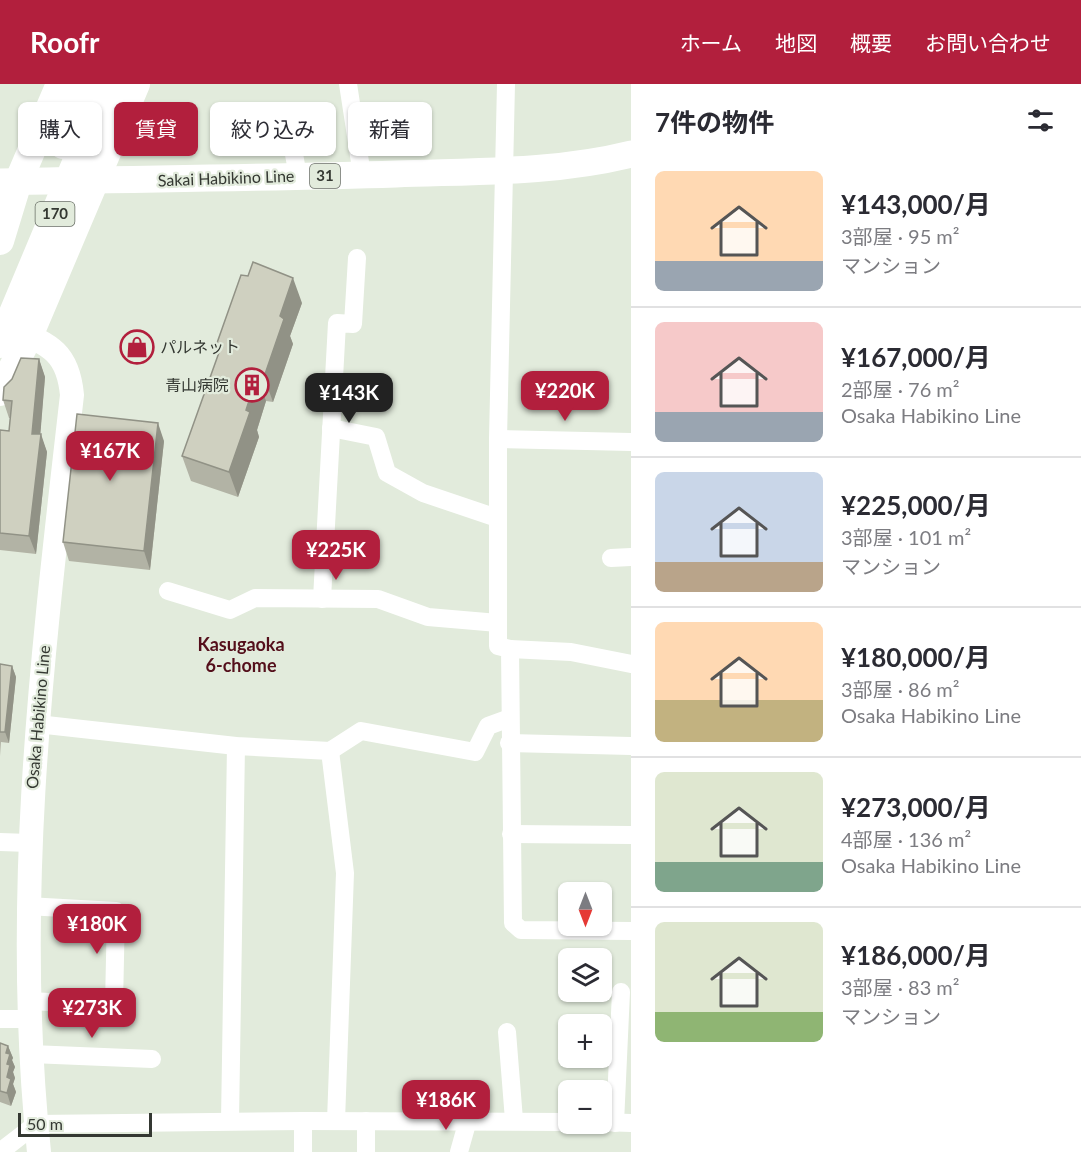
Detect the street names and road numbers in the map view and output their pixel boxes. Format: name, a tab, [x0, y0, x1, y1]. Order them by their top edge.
road number: 31	[310, 164, 340, 188]
street label: Sakai Habikino Line	[157, 166, 295, 189]
road number: 170	[36, 202, 74, 226]
street label: Osaka Habikino Line	[22, 644, 53, 789]

